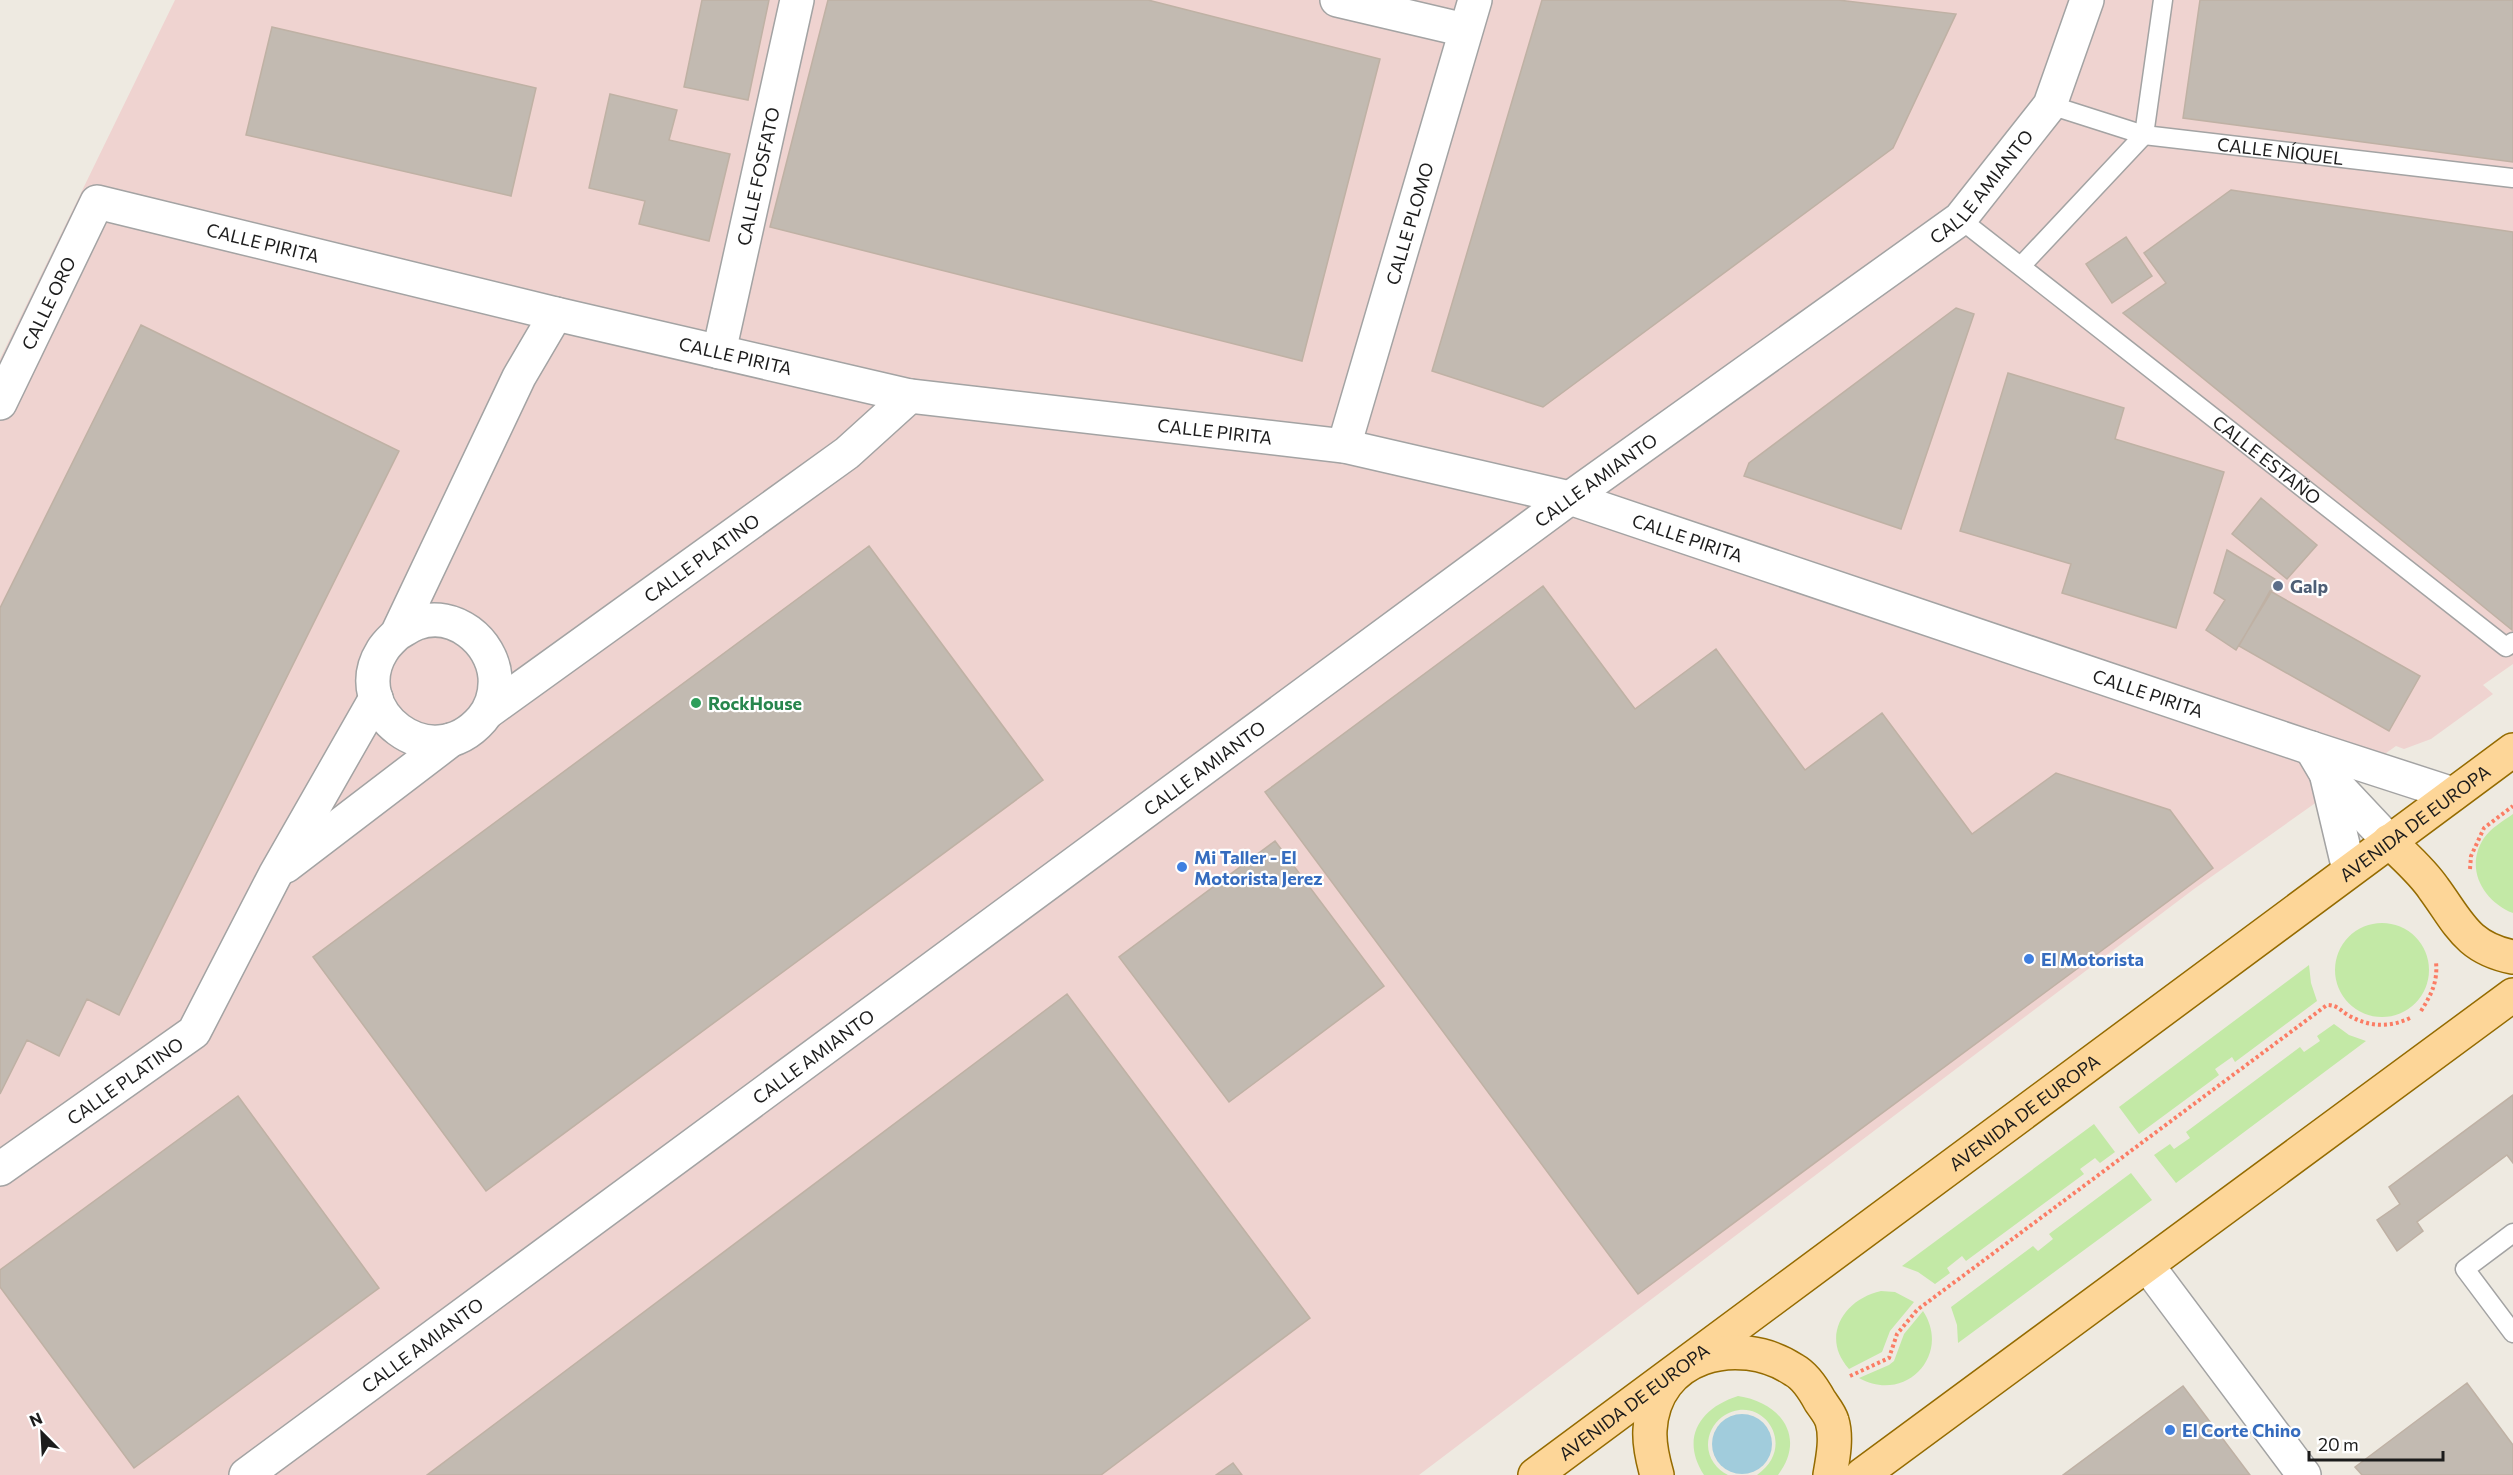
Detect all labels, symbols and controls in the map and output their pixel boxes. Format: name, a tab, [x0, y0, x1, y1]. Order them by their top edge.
street label: CALLE FOSFATO	[732, 105, 784, 248]
street label: CALLE AMIANTO	[1925, 125, 2037, 248]
street label: CALLE NÍQUEL	[2216, 133, 2345, 169]
street label: CALLE PLOMO	[1381, 159, 1438, 287]
street label: CALLE PIRITA	[204, 218, 322, 267]
street label: CALLE ORO	[16, 253, 80, 353]
street label: CALLE PIRITA	[677, 332, 794, 379]
street label: CALLE ESTAÑO	[2209, 410, 2325, 509]
street label: CALLE PIRITA	[1156, 414, 1274, 449]
street label: CALLE AMIANTO	[1530, 428, 1661, 531]
street label: CALLE PLATINO	[640, 509, 764, 607]
street label: CALLE PIRITA	[1630, 509, 1746, 567]
place label: Galp	[2290, 575, 2329, 597]
marker: Galp	[2271, 579, 2285, 593]
street label: CALLE PIRITA	[2090, 664, 2206, 722]
place label: RockHouse	[708, 692, 802, 714]
marker: RockHouse	[689, 696, 703, 710]
street label: CALLE AMIANTO	[1139, 716, 1270, 820]
street label: AVENIDA DE EUROPA	[2335, 760, 2494, 886]
place label: Mi Taller - El Motorista Jerez	[1194, 846, 1323, 889]
marker: Mi Taller - El Motorista Jerez	[1175, 860, 1189, 874]
place label: El Motorista	[2041, 948, 2144, 970]
marker: El Motorista	[2022, 952, 2036, 966]
street label: CALLE AMIANTO	[748, 1004, 879, 1109]
street label: CALLE PLATINO	[63, 1032, 187, 1129]
street label: AVENIDA DE EUROPA	[1945, 1049, 2104, 1175]
street label: CALLE AMIANTO	[357, 1293, 487, 1397]
street label: AVENIDA DE EUROPA	[1554, 1339, 1713, 1465]
north arrow	[12, 1403, 72, 1463]
text: N	[26, 1408, 45, 1430]
place label: El Corte Chino	[2182, 1419, 2301, 1441]
marker: El Corte Chino	[2163, 1423, 2177, 1437]
scale bar	[2309, 1424, 2442, 1462]
text: 20 m	[2318, 1433, 2359, 1455]

